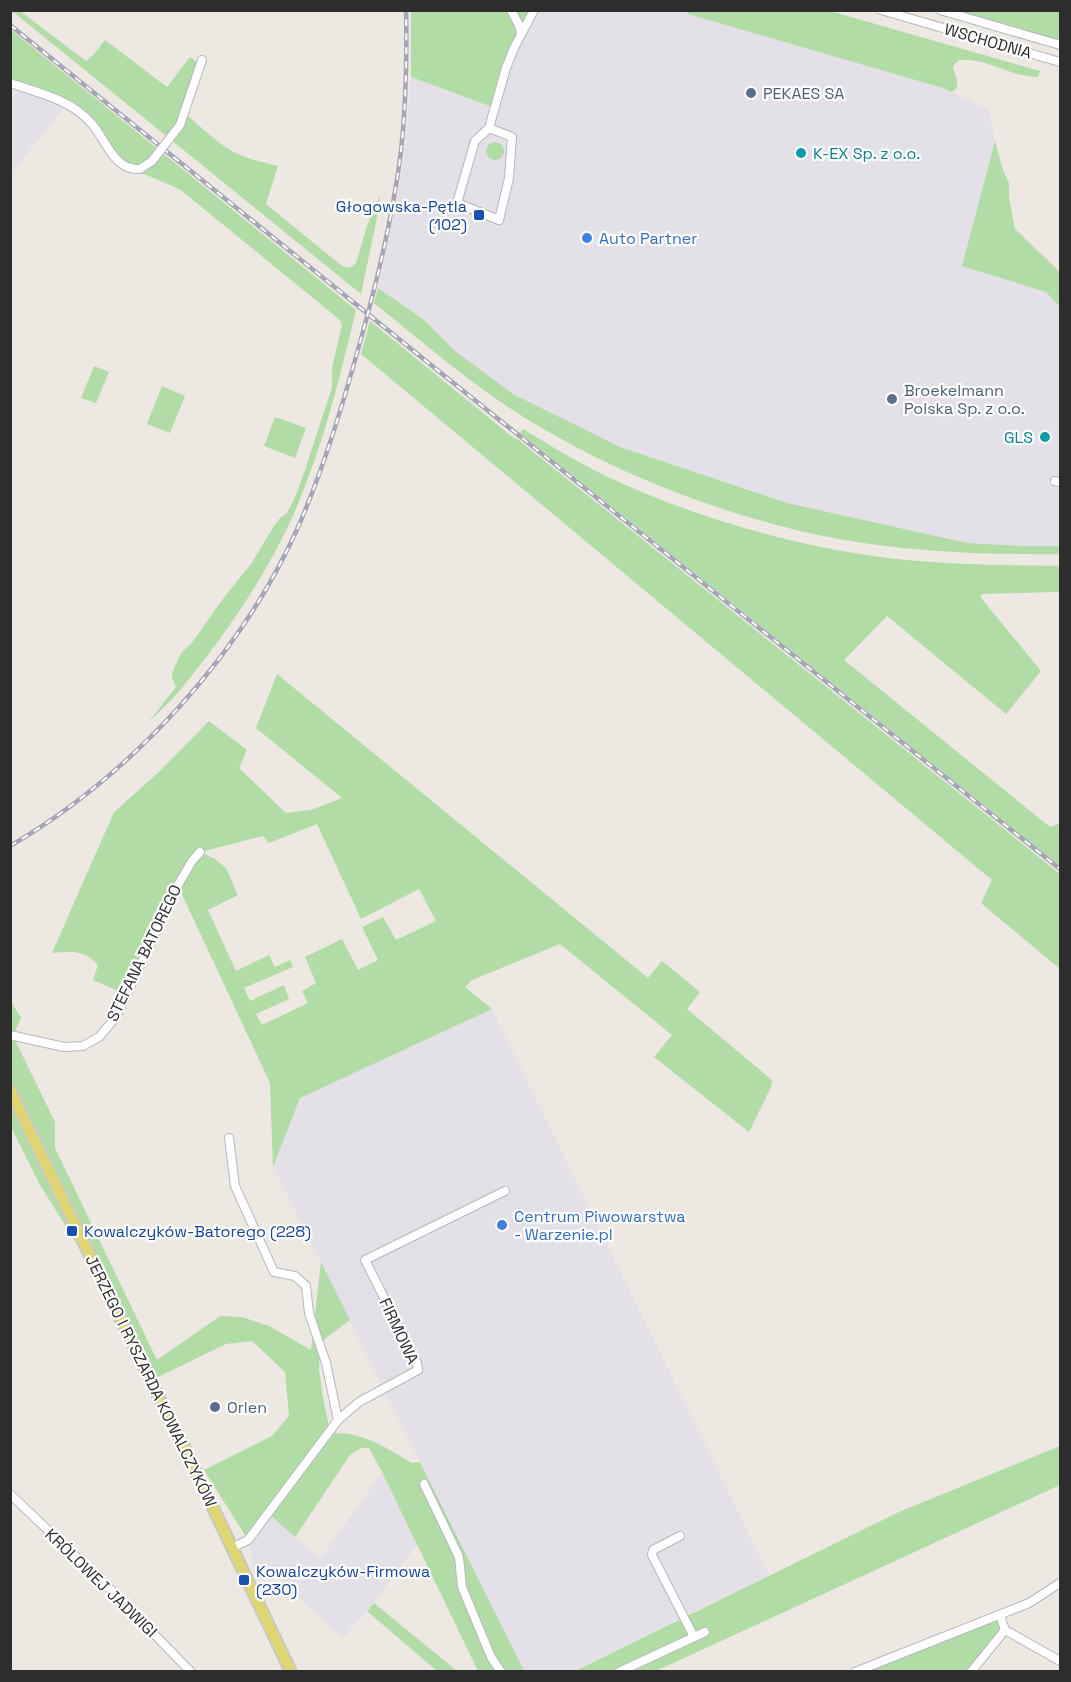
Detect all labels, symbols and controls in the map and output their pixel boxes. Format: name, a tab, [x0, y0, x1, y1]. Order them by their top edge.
street label: WSCHODNIA	[942, 18, 1034, 64]
place label: PEKAES SA	[763, 83, 844, 104]
marker: PEKAES SA	[744, 86, 758, 100]
place label: K-EX Sp. z o.o.	[813, 143, 920, 164]
marker: K-EX Sp. z o.o.	[794, 146, 808, 160]
place label: Głogowska-Pętla (102)	[336, 196, 467, 235]
marker: Głogowska-Pętla (102)	[472, 208, 486, 222]
place label: Auto Partner	[599, 228, 697, 249]
marker: Auto Partner	[580, 231, 594, 245]
place label: Broekelmann Polska Sp. z o.o.	[904, 380, 1025, 419]
marker: Broekelmann Polska Sp. z o.o.	[885, 392, 899, 406]
place label: GLS	[1004, 427, 1033, 448]
marker: GLS	[1038, 430, 1052, 444]
street label: STEFANA BATOREGO	[102, 881, 186, 1025]
place label: Centrum Piwowarstwa - Warzenie.pl	[514, 1206, 686, 1245]
marker: Centrum Piwowarstwa - Warzenie.pl	[495, 1218, 509, 1232]
place label: Kowalczyków-Batorego (228)	[84, 1221, 311, 1242]
marker: Kowalczyków-Batorego (228)	[65, 1224, 79, 1238]
street label: JERZEGO I RYSZARDA KOWALCZYKÓW	[81, 1251, 221, 1511]
street label: FIRMOWA	[375, 1295, 423, 1367]
place label: Orlen	[227, 1397, 267, 1418]
marker: Orlen	[208, 1400, 222, 1414]
street label: KRÓLOWEJ JADWIGI	[40, 1524, 162, 1642]
place label: Kowalczyków-Firmowa (230)	[256, 1561, 430, 1600]
marker: Kowalczyków-Firmowa (230)	[237, 1573, 251, 1587]

